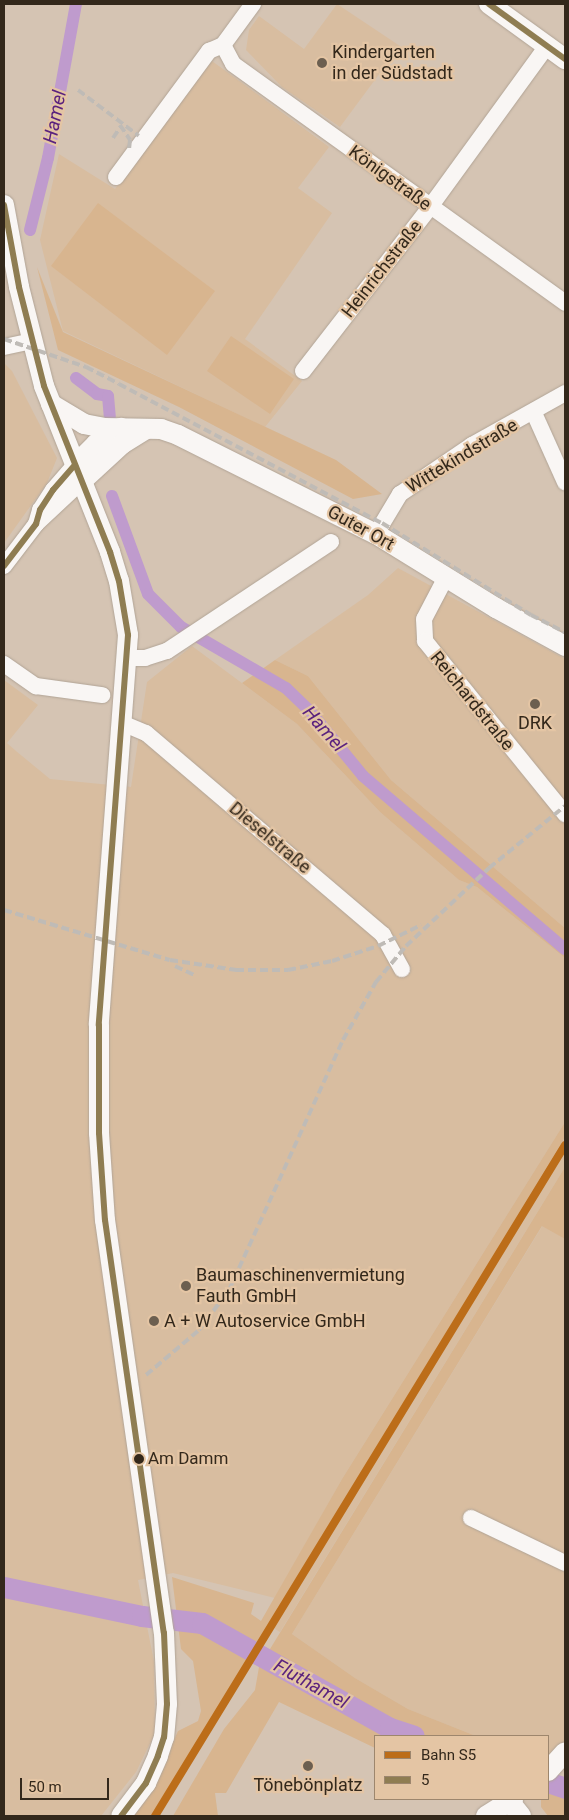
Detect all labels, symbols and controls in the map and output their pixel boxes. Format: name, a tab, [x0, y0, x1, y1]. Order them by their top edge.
place label: Kindergarten in der Südstadt	[332, 42, 453, 84]
marker: Kindergarten in der Südstadt	[316, 57, 328, 69]
water label: Hamel	[39, 89, 71, 145]
street label: Königstraße	[345, 141, 435, 215]
street label: Heinrichstraße	[337, 216, 427, 322]
street label: Wittekindstraße	[402, 414, 522, 498]
street label: Guter Ort	[324, 501, 398, 555]
street label: Reichardstraße	[425, 647, 519, 755]
marker: DRK	[529, 698, 541, 710]
water label: Hamel	[298, 701, 350, 757]
place label: DRK	[518, 712, 552, 734]
street label: Dieselstraße	[225, 798, 315, 878]
place label: Baumaschinenvermietung Fauth GmbH	[196, 1265, 405, 1308]
marker: Baumaschinenvermietung Fauth GmbH	[180, 1280, 192, 1292]
place label: A + W Autoservice GmbH	[164, 1310, 365, 1332]
marker: A + W Autoservice GmbH	[148, 1315, 160, 1327]
place label: Am Damm	[148, 1449, 228, 1469]
marker: Am Damm	[134, 1454, 144, 1464]
water label: Fluthamel	[270, 1654, 352, 1714]
legend	[374, 1735, 549, 1800]
text: Bahn S5	[421, 1746, 476, 1764]
marker: Tönebönplatz	[302, 1760, 314, 1772]
scale bar	[22, 1768, 111, 1800]
text: 5	[421, 1771, 429, 1789]
place label: Tönebönplatz	[253, 1774, 363, 1796]
text: 50 m	[28, 1778, 62, 1796]

